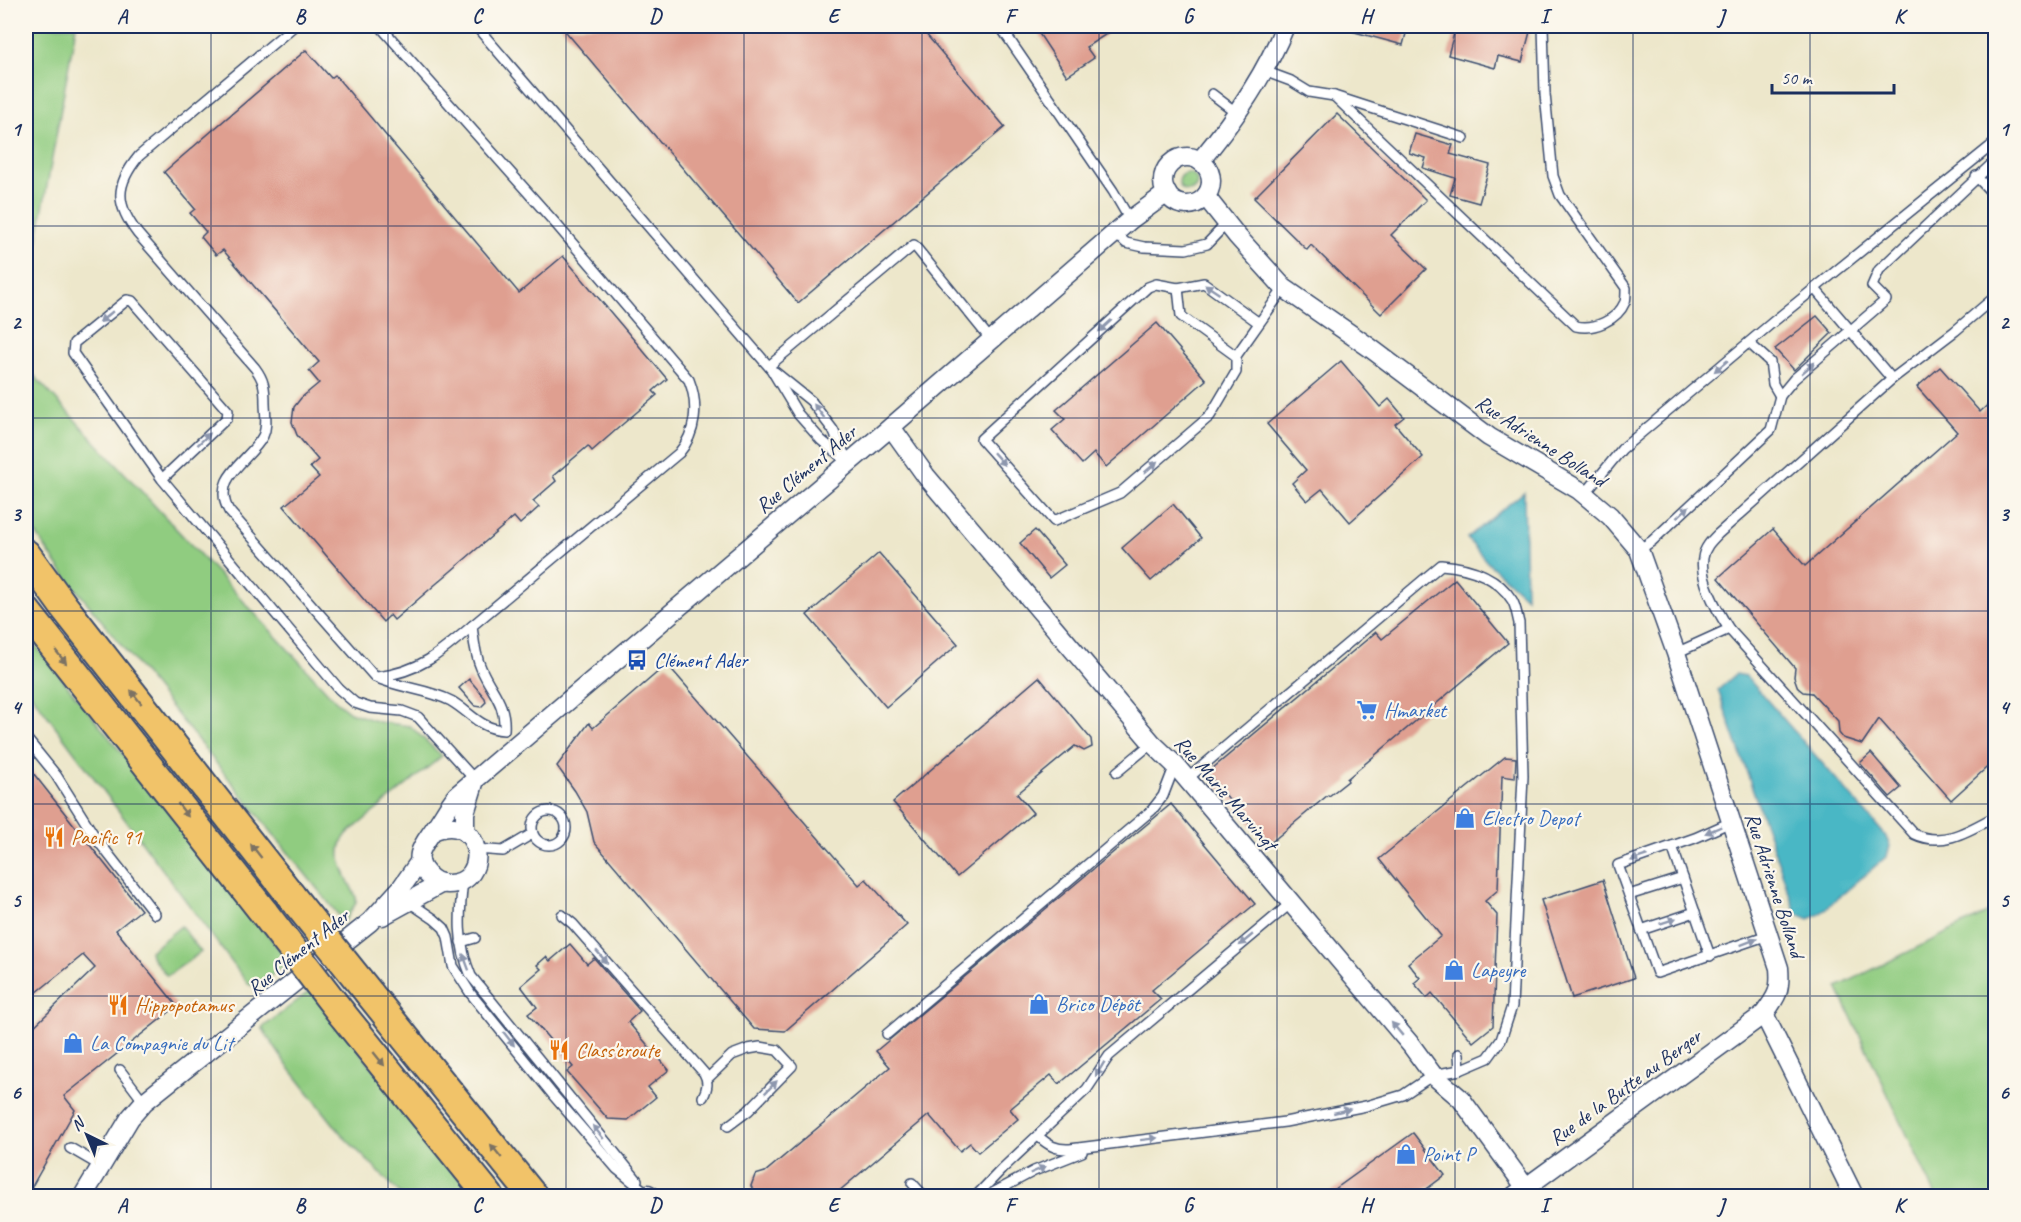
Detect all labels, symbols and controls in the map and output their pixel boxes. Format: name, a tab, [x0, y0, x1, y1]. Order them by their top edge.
text: A	[117, 4, 129, 29]
text: B	[295, 4, 307, 29]
text: C	[472, 4, 484, 29]
text: D	[649, 4, 663, 29]
text: E	[828, 4, 842, 29]
text: F	[1005, 4, 1019, 29]
text: G	[1183, 4, 1196, 29]
text: H	[1360, 4, 1375, 29]
text: I	[1540, 4, 1553, 29]
text: J	[1716, 4, 1728, 29]
text: K	[1894, 4, 1908, 29]
scale bar	[1772, 57, 1894, 95]
text: 50 m	[1781, 67, 1814, 89]
text: 1	[12, 117, 23, 142]
text: 1	[2000, 117, 2011, 142]
one-way arrow	[1204, 283, 1220, 295]
text: 2	[12, 310, 23, 335]
one-way arrow	[99, 310, 114, 323]
text: 2	[2000, 310, 2011, 335]
one-way arrow	[1098, 319, 1113, 332]
one-way arrow	[1714, 359, 1729, 372]
one-way arrow	[1800, 362, 1815, 375]
street label: Rue Adrienne Bolland	[1471, 389, 1614, 495]
one-way arrow	[813, 404, 825, 420]
street label: Rue Clément Ader	[750, 418, 863, 519]
one-way arrow	[197, 432, 212, 446]
one-way arrow	[992, 451, 1005, 466]
one-way arrow	[1143, 461, 1158, 474]
text: 3	[12, 502, 23, 527]
text: 3	[2000, 502, 2011, 527]
one-way arrow	[1675, 505, 1690, 519]
place label: Clément Ader	[654, 647, 749, 673]
bus stop icon: Clément Ader	[625, 648, 649, 672]
one-way arrow	[55, 649, 68, 665]
one-way arrow	[130, 689, 143, 705]
text: 4	[12, 695, 24, 720]
text: 4	[2000, 695, 2012, 720]
place label: Hmarket	[1384, 697, 1448, 723]
supermarket icon: Hmarket	[1355, 698, 1379, 722]
street label: Rue Marie Marvingt	[1169, 730, 1285, 858]
one-way arrow	[176, 802, 188, 817]
place label: Electro Depot	[1482, 805, 1582, 831]
shop icon: Electro Depot	[1453, 806, 1477, 830]
street label: Rue Adrienne Bolland	[1739, 809, 1812, 964]
place label: Pacific 91	[71, 824, 143, 850]
restaurant icon: Pacific 91	[42, 825, 66, 849]
one-way arrow	[1704, 826, 1722, 835]
one-way arrow	[250, 843, 263, 859]
one-way arrow	[1630, 853, 1648, 863]
text: 5	[12, 888, 23, 913]
text: 5	[2000, 888, 2011, 913]
street label: Rue Clément Ader	[242, 902, 356, 1001]
one-way arrow	[1659, 916, 1677, 926]
one-way arrow	[1238, 934, 1254, 947]
one-way arrow	[1741, 937, 1759, 947]
one-way arrow	[595, 949, 608, 964]
one-way arrow	[460, 953, 470, 971]
place label: Lapeyre	[1471, 957, 1527, 983]
shop icon: Lapeyre	[1442, 958, 1466, 982]
place label: Brico Dépôt	[1056, 991, 1142, 1017]
place label: Hippopotamus	[135, 992, 235, 1018]
shop icon: Brico Dépôt	[1027, 992, 1051, 1016]
restaurant icon: Hippopotamus	[106, 993, 130, 1017]
one-way arrow	[1391, 1022, 1404, 1037]
street label: Rue de la Butte au Berger	[1544, 1022, 1707, 1151]
place label: La Compagnie du Lit	[90, 1030, 236, 1056]
shop icon: La Compagnie du Lit	[61, 1031, 85, 1055]
one-way arrow	[502, 1031, 514, 1046]
place label: Class'croute	[576, 1037, 661, 1063]
restaurant icon: Class'croute	[547, 1038, 571, 1062]
one-way arrow	[372, 1051, 385, 1067]
one-way arrow	[1095, 1061, 1106, 1077]
text: 6	[11, 1080, 22, 1105]
text: 6	[1999, 1080, 2010, 1105]
one-way arrow	[764, 1081, 778, 1095]
north arrow	[57, 1105, 117, 1165]
one-way arrow	[1333, 1106, 1352, 1116]
text: N	[67, 1112, 90, 1135]
one-way arrow	[592, 1125, 605, 1140]
one-way arrow	[1140, 1134, 1159, 1143]
place label: Point P	[1423, 1141, 1478, 1167]
shop icon: Point P	[1394, 1142, 1418, 1166]
one-way arrow	[490, 1144, 503, 1159]
one-way arrow	[1029, 1165, 1047, 1174]
text: A	[117, 1193, 129, 1218]
text: B	[295, 1193, 307, 1218]
text: C	[472, 1193, 484, 1218]
text: D	[649, 1193, 663, 1218]
text: E	[828, 1193, 842, 1218]
text: F	[1005, 1193, 1019, 1218]
text: G	[1183, 1193, 1196, 1218]
text: H	[1360, 1193, 1375, 1218]
text: I	[1540, 1193, 1553, 1218]
text: J	[1716, 1193, 1728, 1218]
text: K	[1894, 1193, 1908, 1218]

